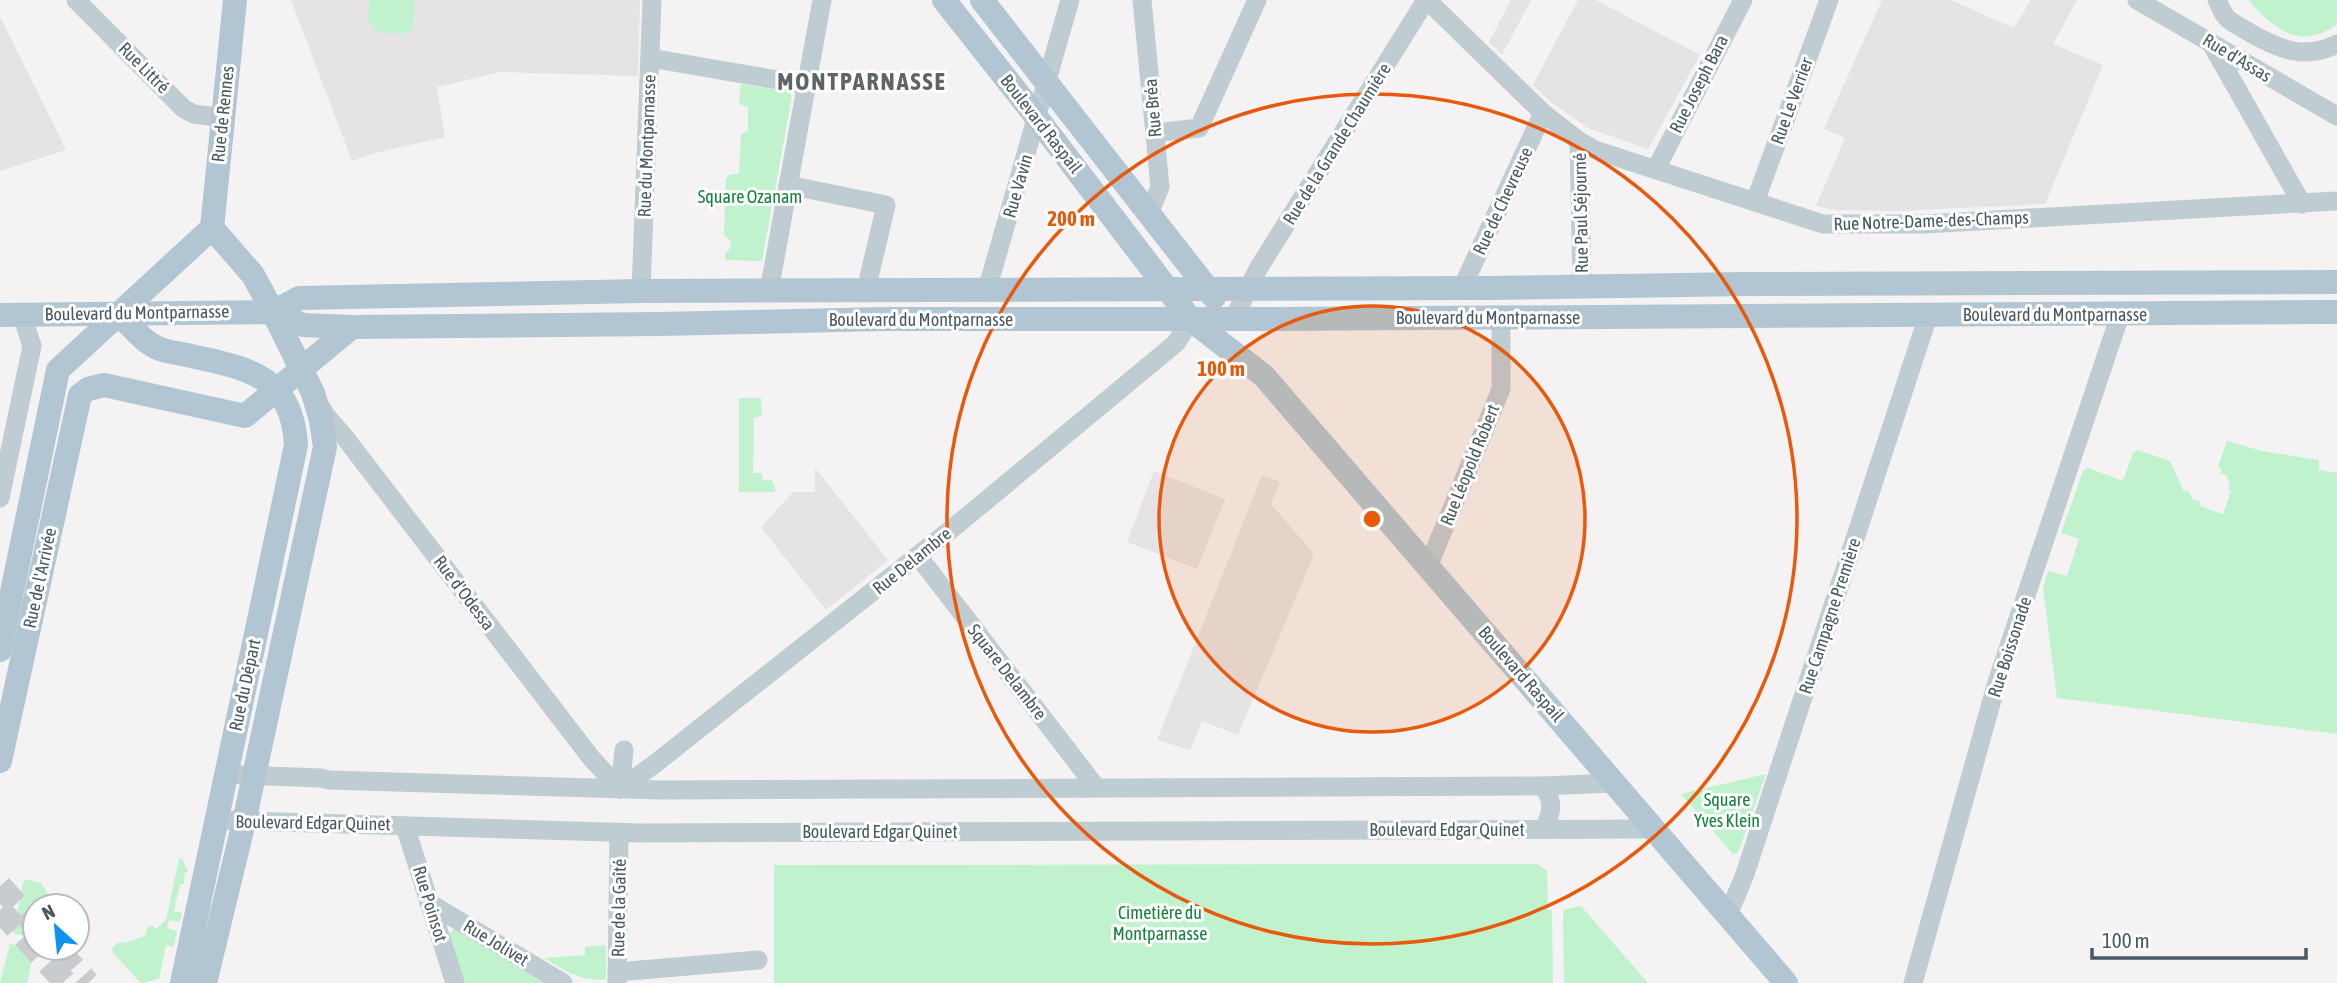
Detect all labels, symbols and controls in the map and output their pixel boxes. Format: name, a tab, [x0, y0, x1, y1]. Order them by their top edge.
street label: Rue d'Assas	[2199, 29, 2275, 86]
street label: Rue Joseph Bara	[1665, 31, 1732, 136]
street label: Rue Littré	[115, 38, 174, 97]
street label: Rue Le Verrier	[1766, 54, 1817, 147]
street label: Rue de la Grande Chaumière	[1278, 59, 1395, 228]
street label: Rue de Rennes	[207, 65, 238, 163]
district label: MONTPARNASSE	[777, 68, 947, 95]
street label: Boulevard Raspail	[996, 70, 1087, 178]
street label: Rue du Montparnasse	[634, 74, 659, 218]
street label: Rue Bréa	[1139, 78, 1166, 138]
street label: Rue de Chevreuse	[1468, 144, 1537, 258]
street label: Rue Vavin	[998, 152, 1037, 220]
street label: Rue Paul Séjourné	[1569, 153, 1592, 273]
park label: Square Ozanam	[698, 186, 802, 207]
text: 200 m	[1047, 206, 1095, 230]
street label: Rue Notre-Dame-des-Champs	[1833, 207, 2029, 234]
street label: Boulevard du Montparnasse	[45, 300, 229, 325]
street label: Boulevard du Montparnasse	[1963, 304, 2147, 325]
street label: Boulevard du Montparnasse	[1396, 307, 1580, 328]
street label: Boulevard du Montparnasse	[829, 309, 1013, 330]
text: 100 m	[1197, 356, 1245, 380]
street label: Rue Léopold Robert	[1436, 401, 1503, 529]
centre of rings	[1360, 507, 1384, 531]
street label: Rue Delambre	[868, 523, 955, 599]
street label: Rue de l'Arrivée	[19, 526, 60, 630]
street label: Rue Campagne Première	[1794, 535, 1865, 697]
street label: Rue d'Odessa	[429, 551, 499, 634]
street label: Rue Boissonade	[1983, 594, 2036, 700]
street label: Square Delambre	[964, 620, 1051, 724]
street label: Boulevard Raspail	[1474, 622, 1569, 726]
street label: Rue du Départ	[225, 637, 265, 733]
park label: Square Yves Klein	[1694, 789, 1760, 831]
street label: Boulevard Edgar Quinet	[235, 811, 391, 834]
street label: Boulevard Edgar Quinet	[1369, 819, 1525, 840]
street label: Boulevard Edgar Quinet	[802, 821, 958, 842]
street label: Rue de la Gaîté	[607, 859, 630, 957]
street label: Rue Poinsot	[409, 863, 452, 944]
north arrow	[21, 892, 91, 962]
text: N	[38, 900, 58, 924]
park label: Cimetière du Montparnasse	[1113, 902, 1207, 944]
street label: Rue Jolivet	[460, 915, 533, 970]
scale bar	[2092, 916, 2306, 960]
text: 100 m	[2102, 928, 2150, 952]

